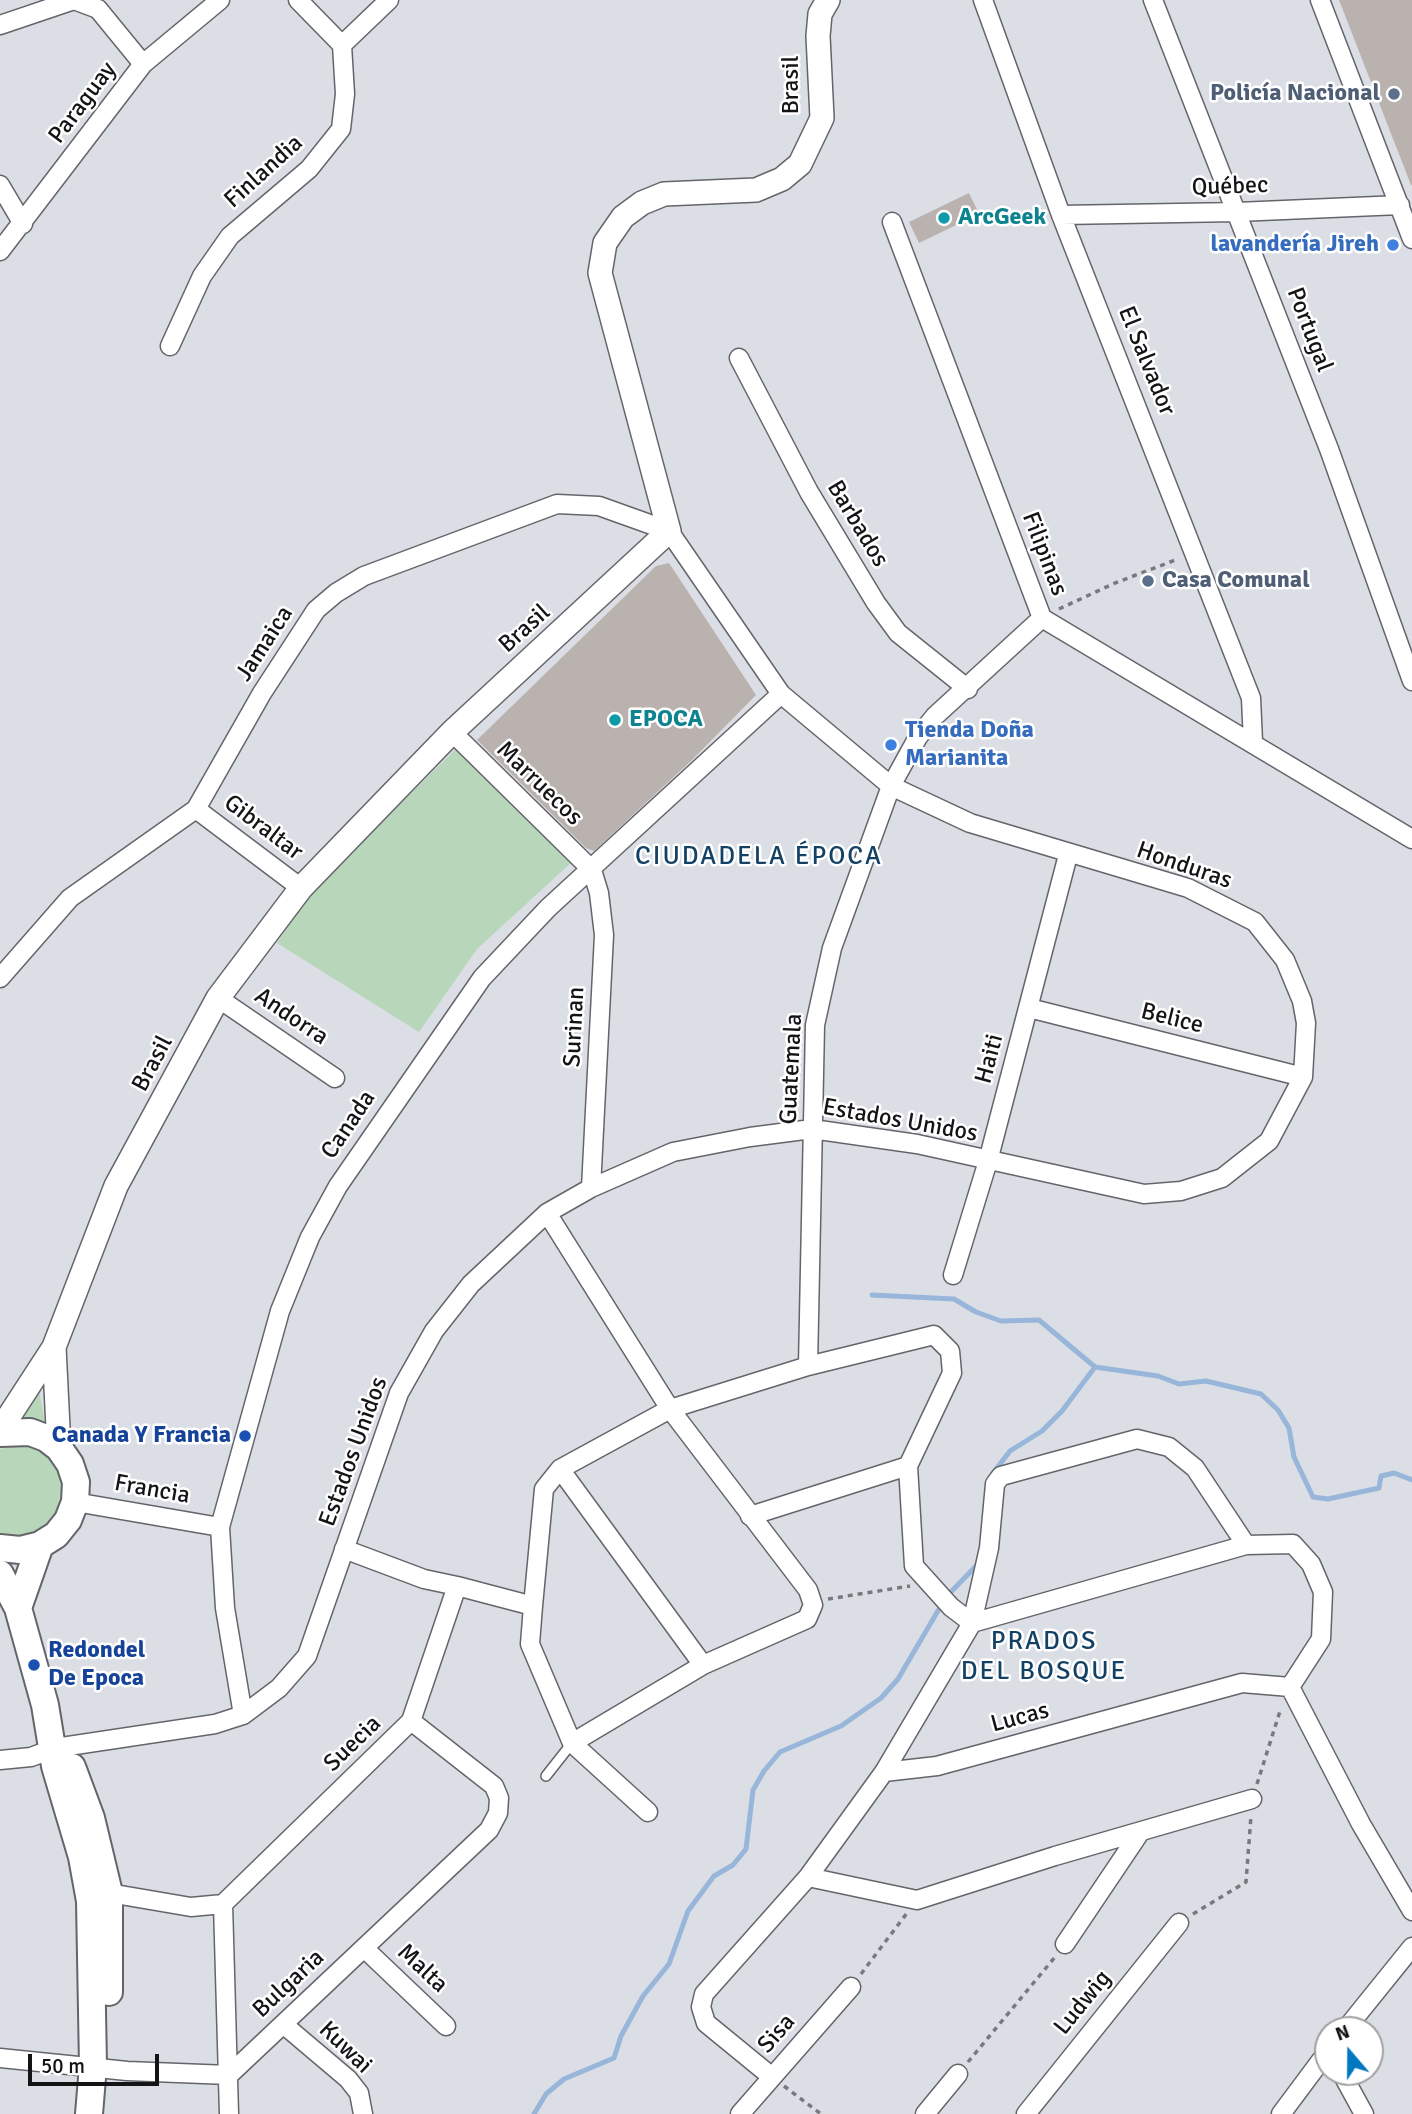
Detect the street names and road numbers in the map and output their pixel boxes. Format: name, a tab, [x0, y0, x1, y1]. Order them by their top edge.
street label: Brasil	[778, 55, 806, 115]
street label: Paraguay	[43, 56, 123, 150]
street label: Finlandia	[219, 129, 309, 215]
street label: Québec	[1191, 171, 1269, 203]
street label: Portugal	[1280, 284, 1338, 376]
street label: El Salvador	[1111, 302, 1181, 420]
street label: Barbados	[820, 475, 894, 573]
street label: Filipinas	[1015, 508, 1073, 600]
street label: Brasil	[493, 599, 557, 659]
street label: Jamaica	[230, 601, 300, 687]
street label: Marruecos	[490, 736, 588, 832]
street label: Gibraltar	[218, 789, 308, 867]
street label: Honduras	[1133, 836, 1235, 896]
street label: Andorra	[249, 982, 333, 1052]
street label: Surinan	[559, 986, 591, 1068]
street label: Belice	[1138, 997, 1206, 1041]
street label: Guatemala	[775, 1013, 809, 1125]
street label: Brasil	[126, 1031, 180, 1097]
street label: Haiti	[970, 1031, 1010, 1087]
street label: Canada	[316, 1085, 382, 1165]
street label: Estados Unidos	[820, 1093, 980, 1149]
street label: Estados Unidos	[314, 1373, 394, 1531]
street label: Francia	[112, 1469, 192, 1511]
street label: Lucas	[988, 1696, 1052, 1740]
street label: Suecia	[318, 1710, 388, 1778]
street label: Malta	[391, 1938, 453, 2000]
street label: Bulgaria	[247, 1944, 331, 2024]
street label: Ludwig	[1048, 1965, 1118, 2041]
street label: Sisa	[752, 2009, 802, 2059]
street label: Kuwai	[312, 2016, 378, 2080]

